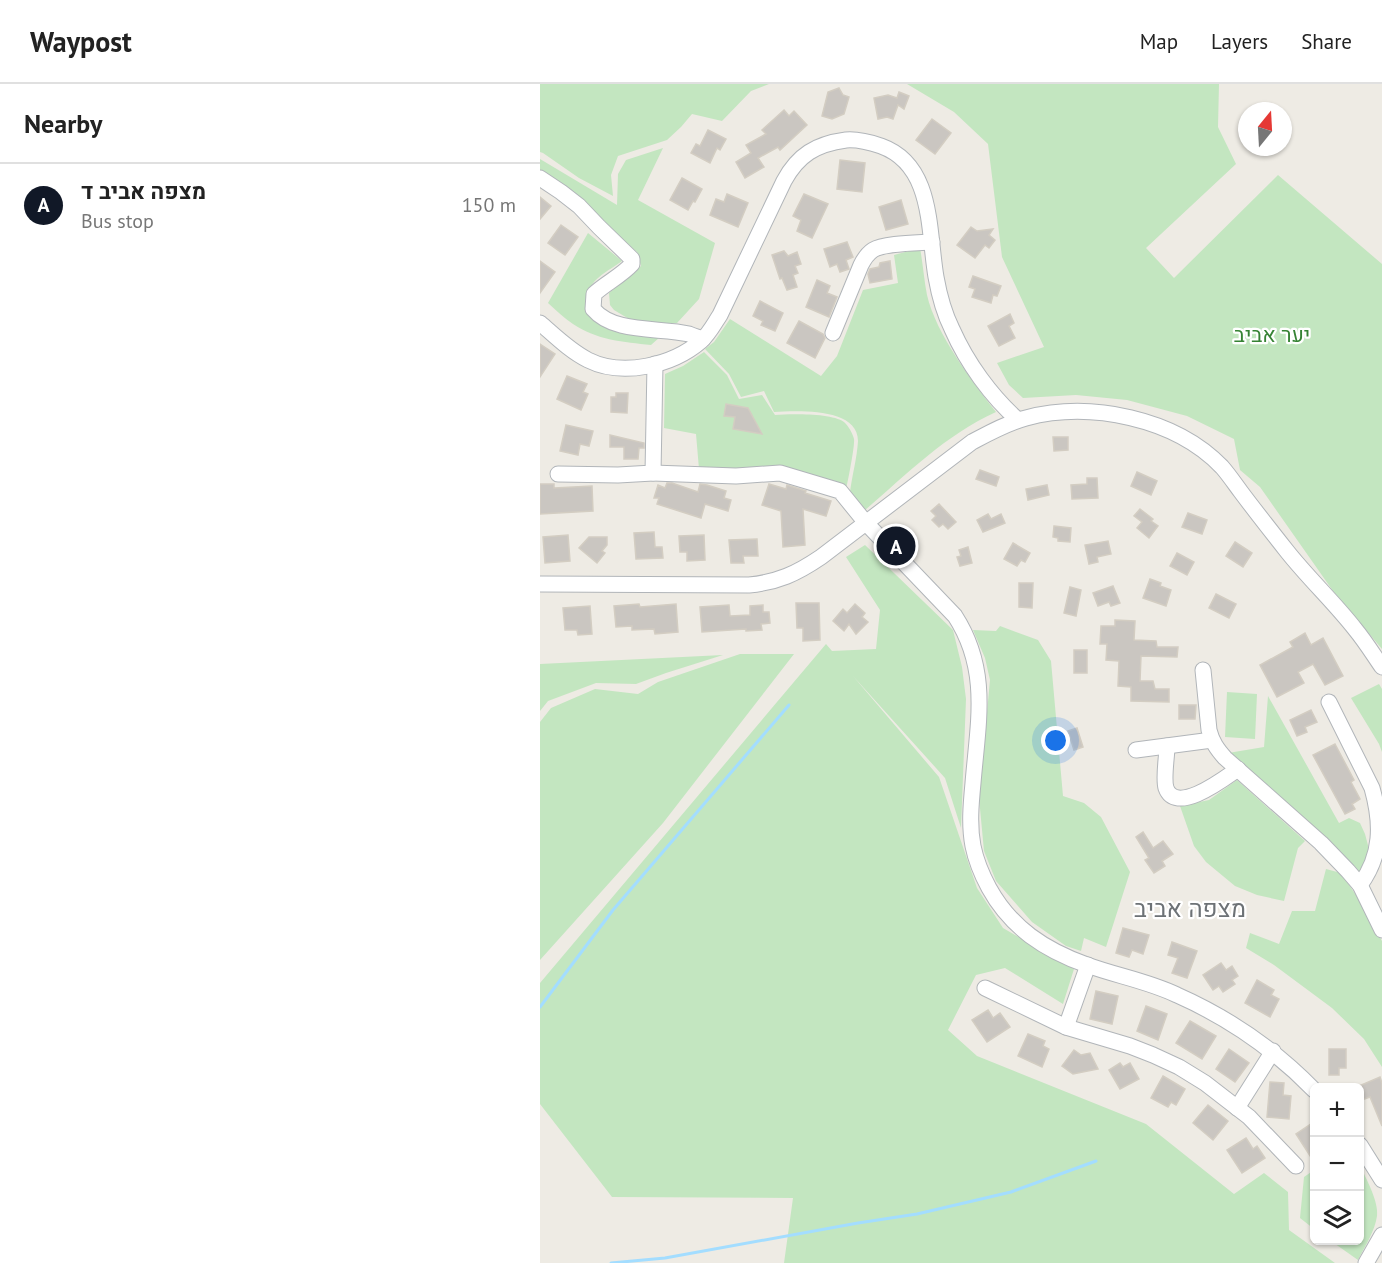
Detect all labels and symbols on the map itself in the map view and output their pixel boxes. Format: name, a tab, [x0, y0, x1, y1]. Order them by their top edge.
north arrow	[1238, 102, 1292, 156]
park label: יער אביב	[1234, 321, 1310, 348]
pin: A	[876, 524, 916, 568]
your location	[1041, 726, 1070, 755]
district label: מצפה אביב	[1134, 893, 1246, 924]

